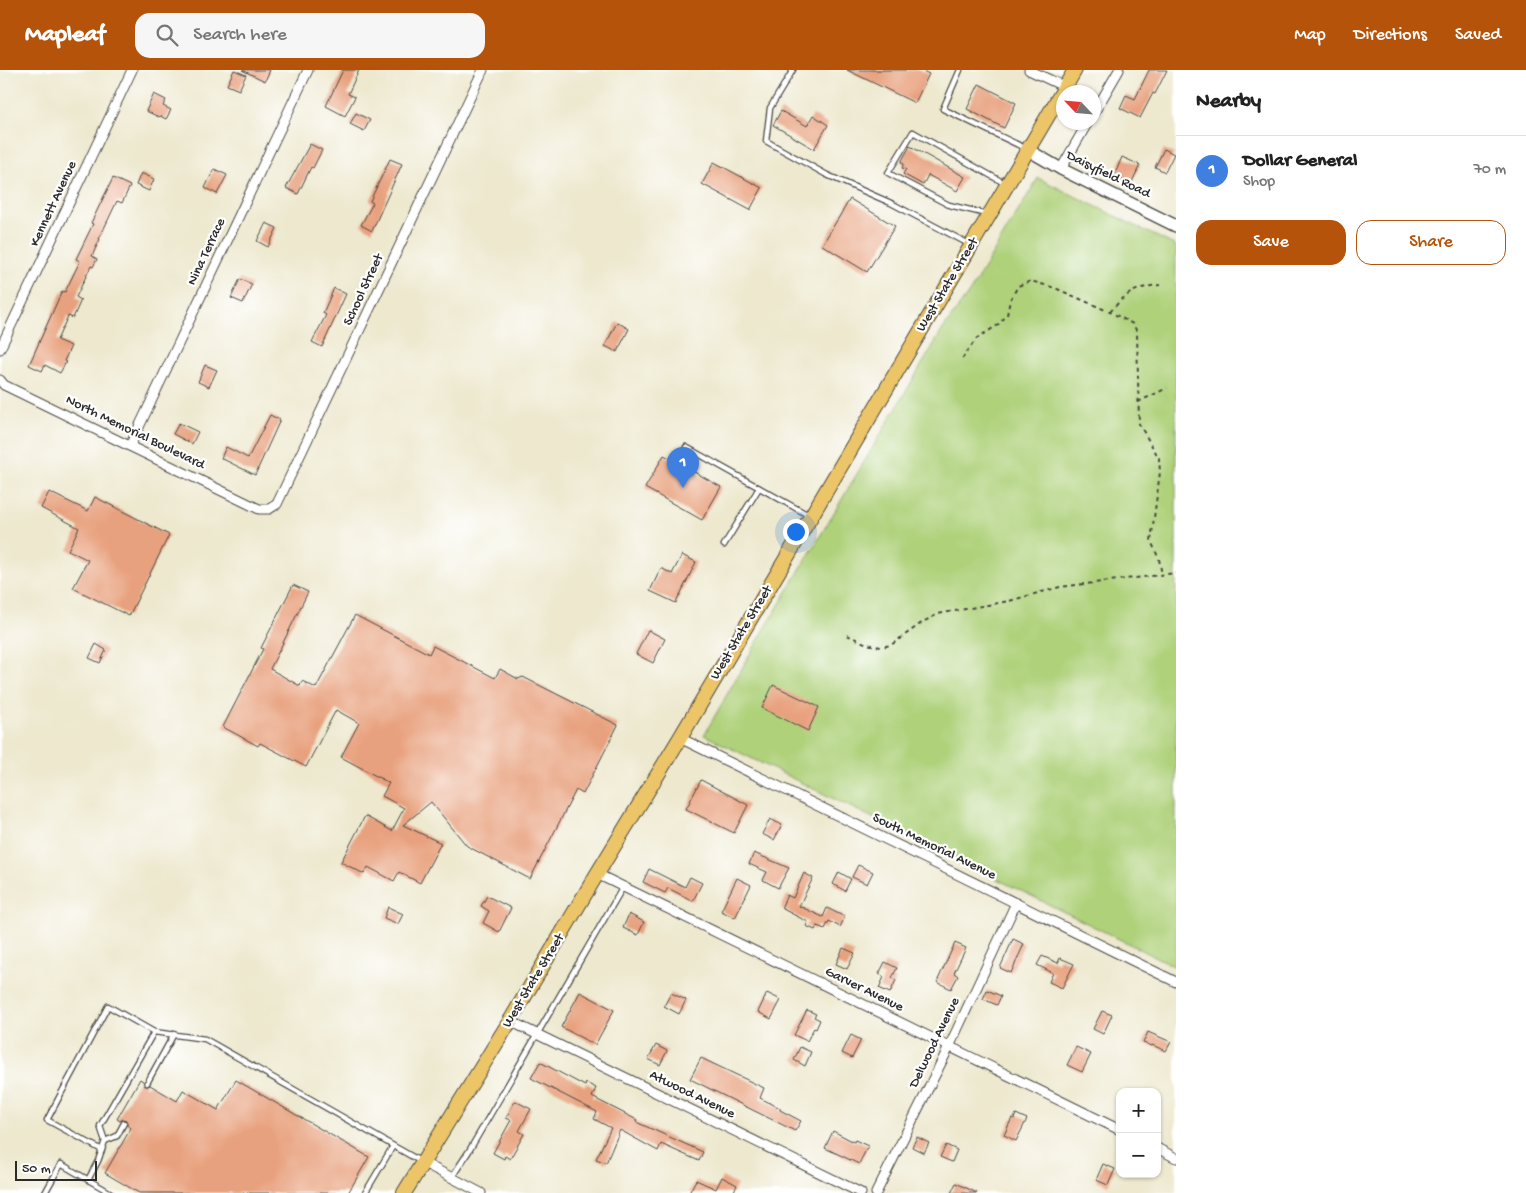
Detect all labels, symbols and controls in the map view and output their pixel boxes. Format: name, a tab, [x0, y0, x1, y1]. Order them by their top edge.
search box	[135, 13, 485, 58]
text: Mapleaf	[25, 21, 105, 50]
icon: search	[153, 21, 181, 49]
text: Search here	[193, 24, 287, 47]
text: Map	[1294, 25, 1326, 46]
text: Directions	[1354, 25, 1427, 46]
text: Saved	[1455, 25, 1501, 46]
north arrow	[1056, 85, 1101, 130]
text: Nearby	[1196, 90, 1261, 115]
street label: Daisyfield Road	[1062, 147, 1155, 204]
text: Dollar General	[1243, 150, 1357, 173]
street label: Kennett Avenue	[27, 158, 82, 249]
text: 1	[1209, 161, 1215, 180]
text: 70 m	[1473, 161, 1506, 180]
text: Shop	[1243, 173, 1275, 192]
street label: Nina Terrace	[184, 215, 230, 288]
button: Save	[1196, 220, 1346, 265]
button: Share	[1356, 220, 1506, 265]
street label: West State Street	[913, 234, 983, 335]
street label: School Street	[340, 250, 389, 329]
street label: North Memorial Boulevard	[63, 392, 209, 475]
pin: 1	[667, 447, 699, 488]
your location	[783, 519, 809, 545]
street label: West State Street	[707, 582, 777, 683]
street label: South Memorial Avenue	[869, 810, 999, 885]
street label: West State Street	[499, 930, 569, 1031]
street label: Garver Avenue	[822, 964, 907, 1017]
street label: Delwood Avenue	[905, 994, 965, 1092]
street label: Atwood Avenue	[646, 1067, 738, 1123]
map controls	[1116, 1088, 1161, 1178]
button: +	[1116, 1088, 1161, 1133]
button: −	[1116, 1133, 1161, 1178]
scale bar	[15, 1158, 98, 1181]
text: 50 m	[22, 1161, 51, 1178]

